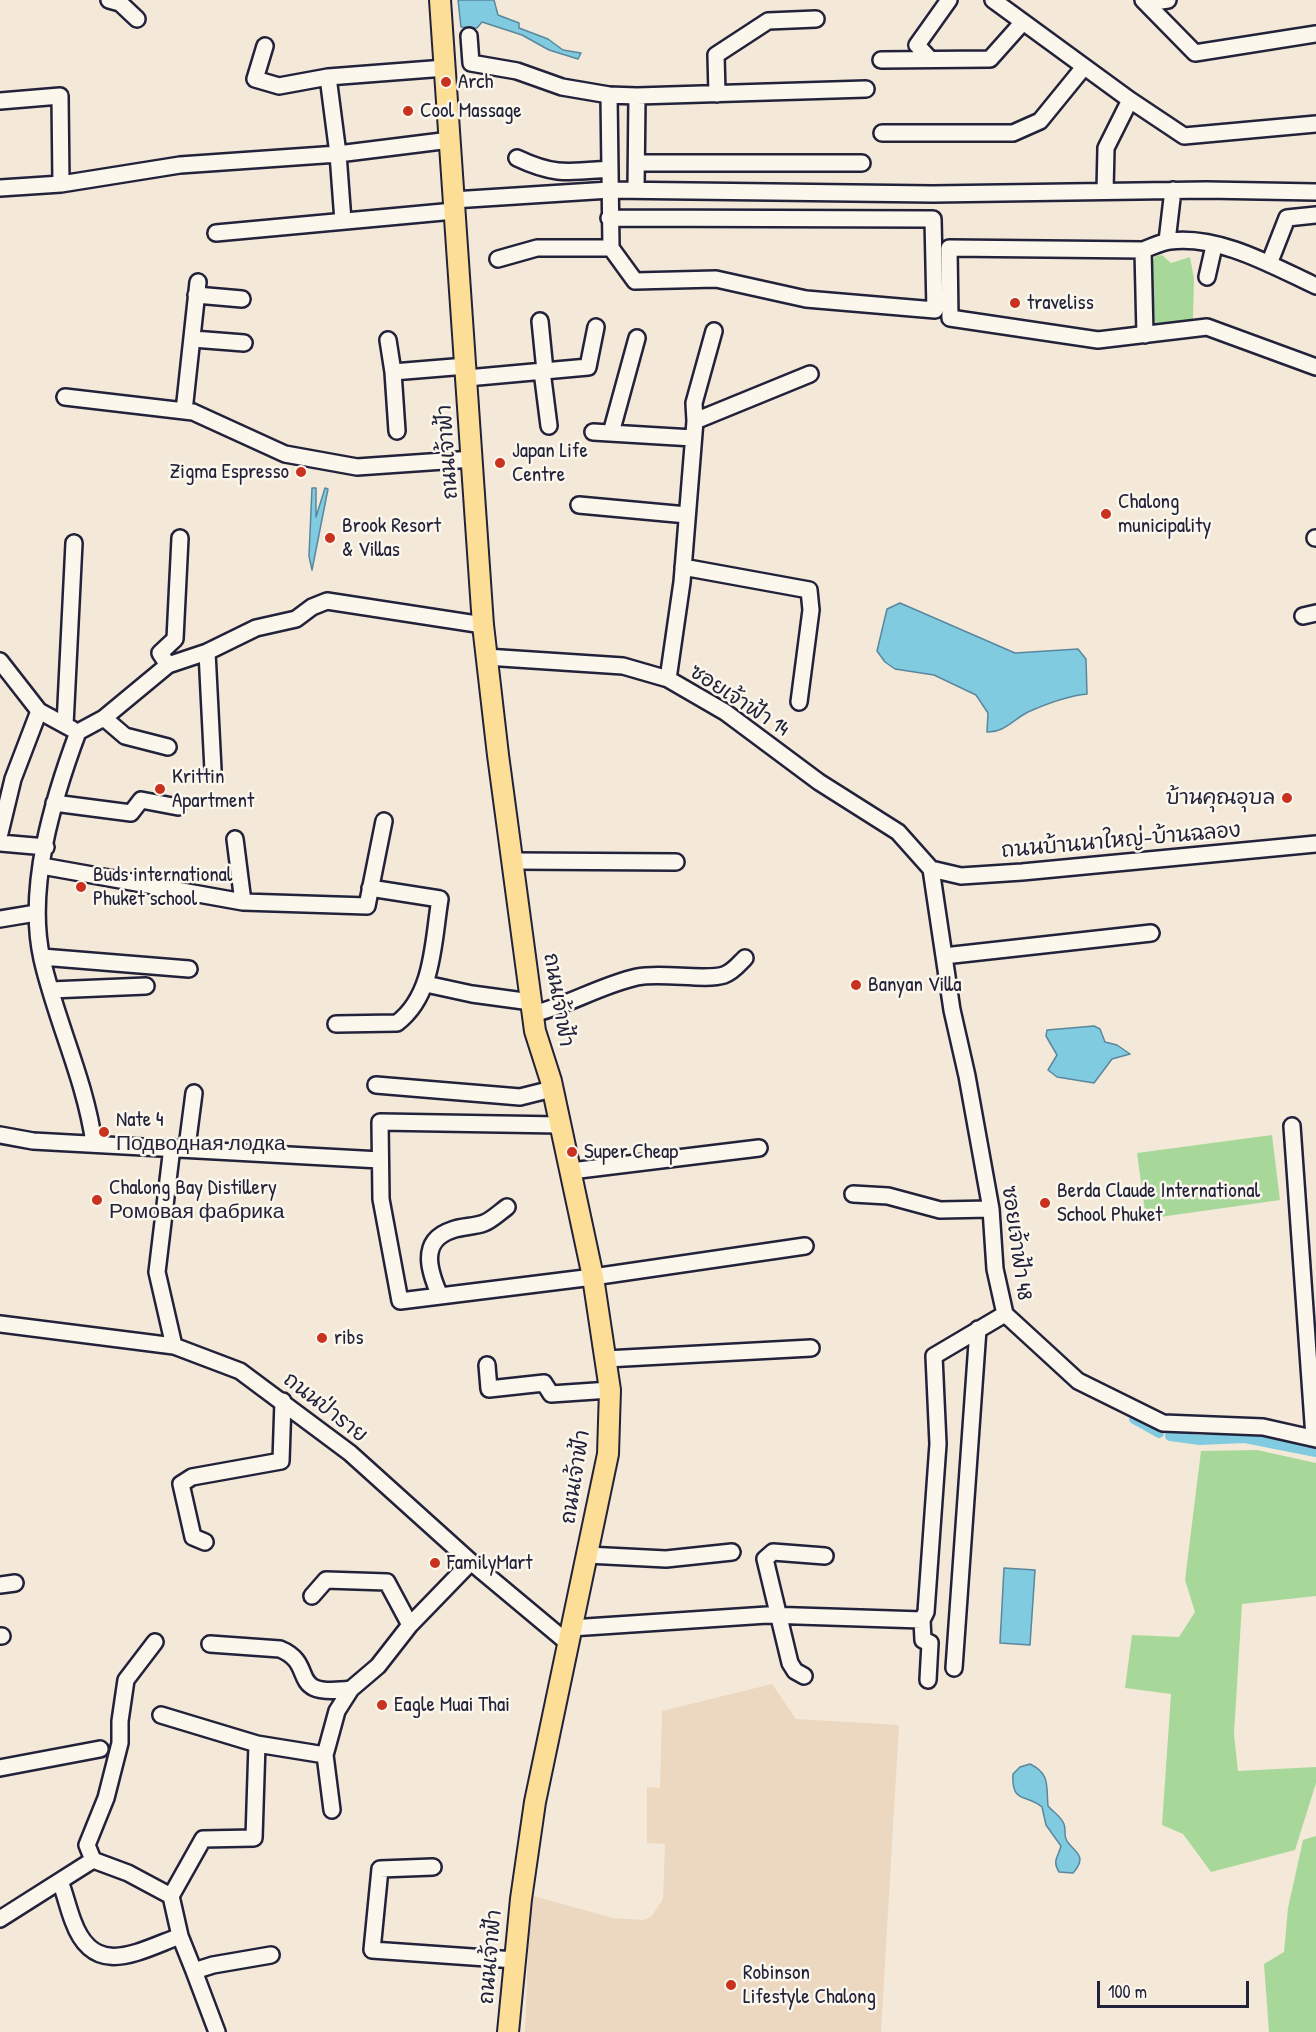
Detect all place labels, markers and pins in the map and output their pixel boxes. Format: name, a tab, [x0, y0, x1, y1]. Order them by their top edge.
place label: Arch	[458, 69, 493, 95]
marker: Arch	[439, 75, 453, 89]
place label: Cool Massage	[420, 98, 522, 124]
marker: Cool Massage	[401, 104, 415, 118]
place label: traveliss	[1027, 290, 1094, 316]
marker: traveliss	[1008, 296, 1022, 310]
place label: Japan Life Centre	[512, 438, 588, 488]
marker: Japan Life Centre	[493, 456, 507, 470]
place label: Zigma Espresso	[170, 459, 289, 485]
marker: Zigma Espresso	[294, 465, 308, 479]
place label: Chalong municipality	[1118, 489, 1211, 539]
marker: Chalong municipality	[1099, 507, 1113, 521]
place label: Brook Resort & Villas	[342, 513, 441, 563]
marker: Brook Resort & Villas	[323, 531, 337, 545]
place label: Krittin Apartment	[172, 764, 254, 814]
marker: Krittin Apartment	[153, 782, 167, 796]
place label: บ้านคุณอุบล	[1166, 785, 1275, 811]
marker: บ้านคุณอุบล	[1280, 791, 1294, 805]
place label: Buds international Phuket school	[93, 862, 232, 912]
marker: Buds international Phuket school	[74, 880, 88, 894]
place label: Banyan Villa	[868, 972, 962, 998]
marker: Banyan Villa	[849, 978, 863, 992]
place label: Nate 4 Подводная лодка	[116, 1107, 286, 1157]
marker: Nate 4 Подводная лодка	[97, 1125, 111, 1139]
place label: Super Cheap	[584, 1139, 678, 1165]
marker: Super Cheap	[565, 1145, 579, 1159]
place label: Chalong Bay Distillery Ромовая фабрика	[109, 1175, 284, 1225]
place label: Berda Claude International School Phuket	[1057, 1178, 1260, 1228]
marker: Chalong Bay Distillery Ромовая фабрика	[90, 1193, 104, 1207]
marker: Berda Claude International School Phuket	[1038, 1196, 1052, 1210]
place label: ribs	[334, 1325, 364, 1351]
marker: ribs	[315, 1331, 329, 1345]
place label: FamilyMart	[447, 1550, 533, 1576]
marker: FamilyMart	[428, 1556, 442, 1570]
place label: Eagle Muai Thai	[394, 1692, 510, 1718]
marker: Eagle Muai Thai	[375, 1698, 389, 1712]
place label: Robinson Lifestyle Chalong	[743, 1960, 876, 2010]
marker: Robinson Lifestyle Chalong	[724, 1978, 738, 1992]

